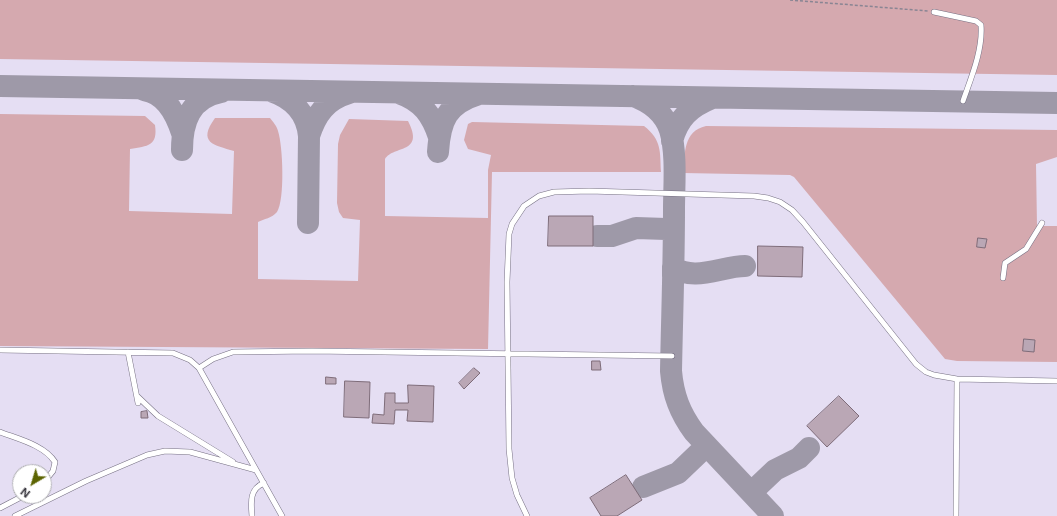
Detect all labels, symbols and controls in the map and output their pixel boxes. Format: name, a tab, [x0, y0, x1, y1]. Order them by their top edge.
north arrow	[12, 464, 52, 504]
text: N	[18, 485, 33, 501]

